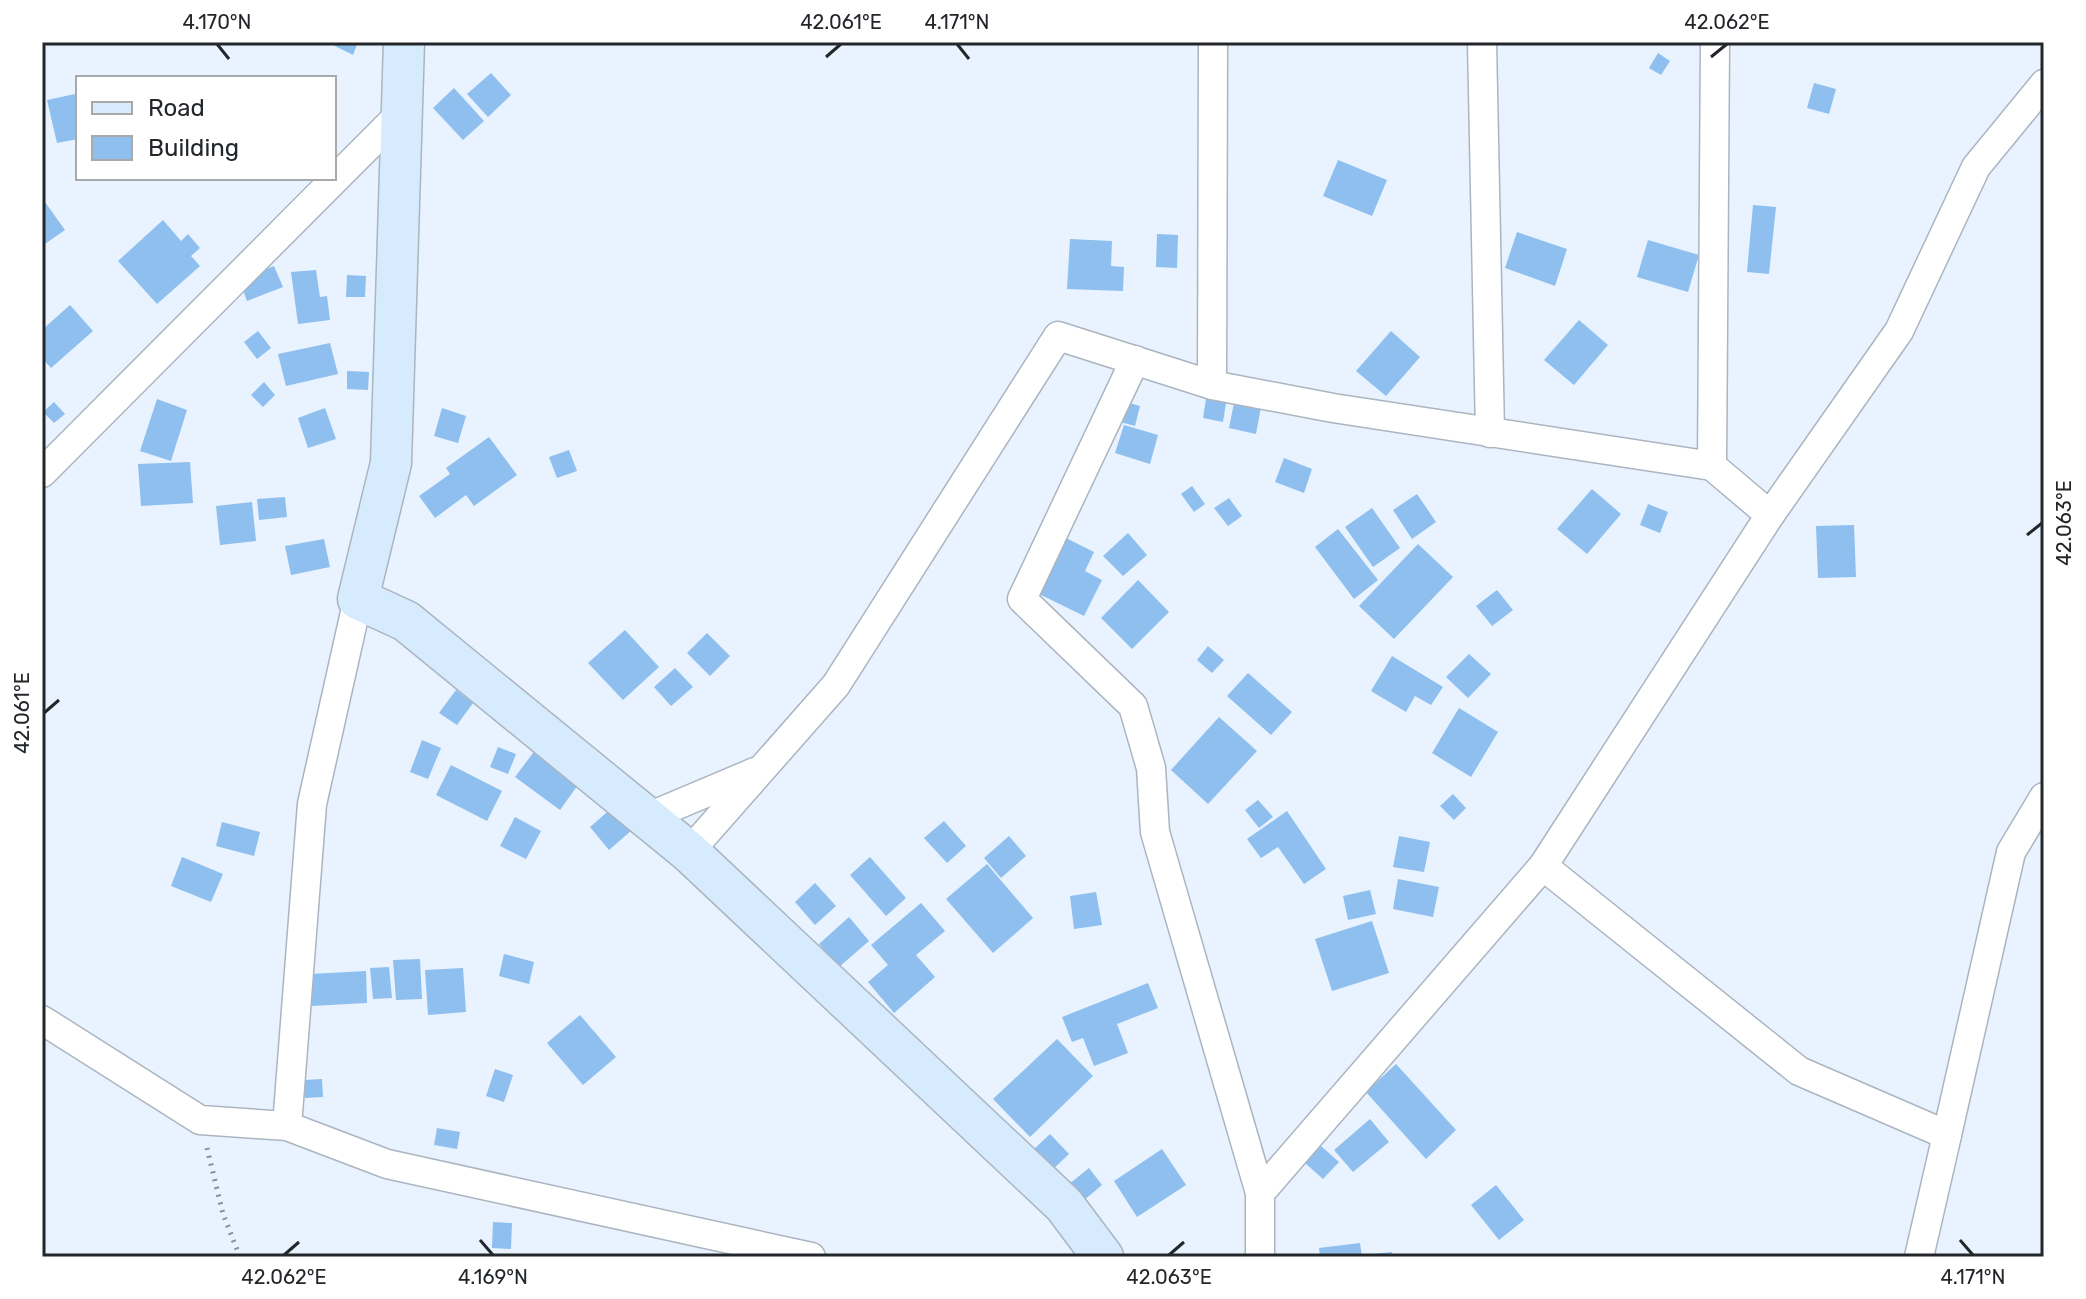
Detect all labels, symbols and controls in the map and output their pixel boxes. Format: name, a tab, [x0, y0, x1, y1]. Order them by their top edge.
text: 4.170°N	[183, 10, 252, 34]
text: 42.061°E	[800, 10, 882, 34]
text: 4.171°N	[925, 10, 989, 34]
text: 42.062°E	[1684, 10, 1770, 34]
legend	[76, 76, 336, 180]
text: Road	[148, 94, 205, 122]
text: Building	[148, 134, 239, 162]
text: 42.063°E	[2052, 480, 2076, 566]
text: 42.061°E	[10, 672, 34, 754]
text: 42.062°E	[241, 1265, 327, 1289]
text: 4.169°N	[458, 1265, 528, 1289]
text: 42.063°E	[1126, 1265, 1212, 1289]
text: 4.171°N	[1941, 1265, 2005, 1289]

